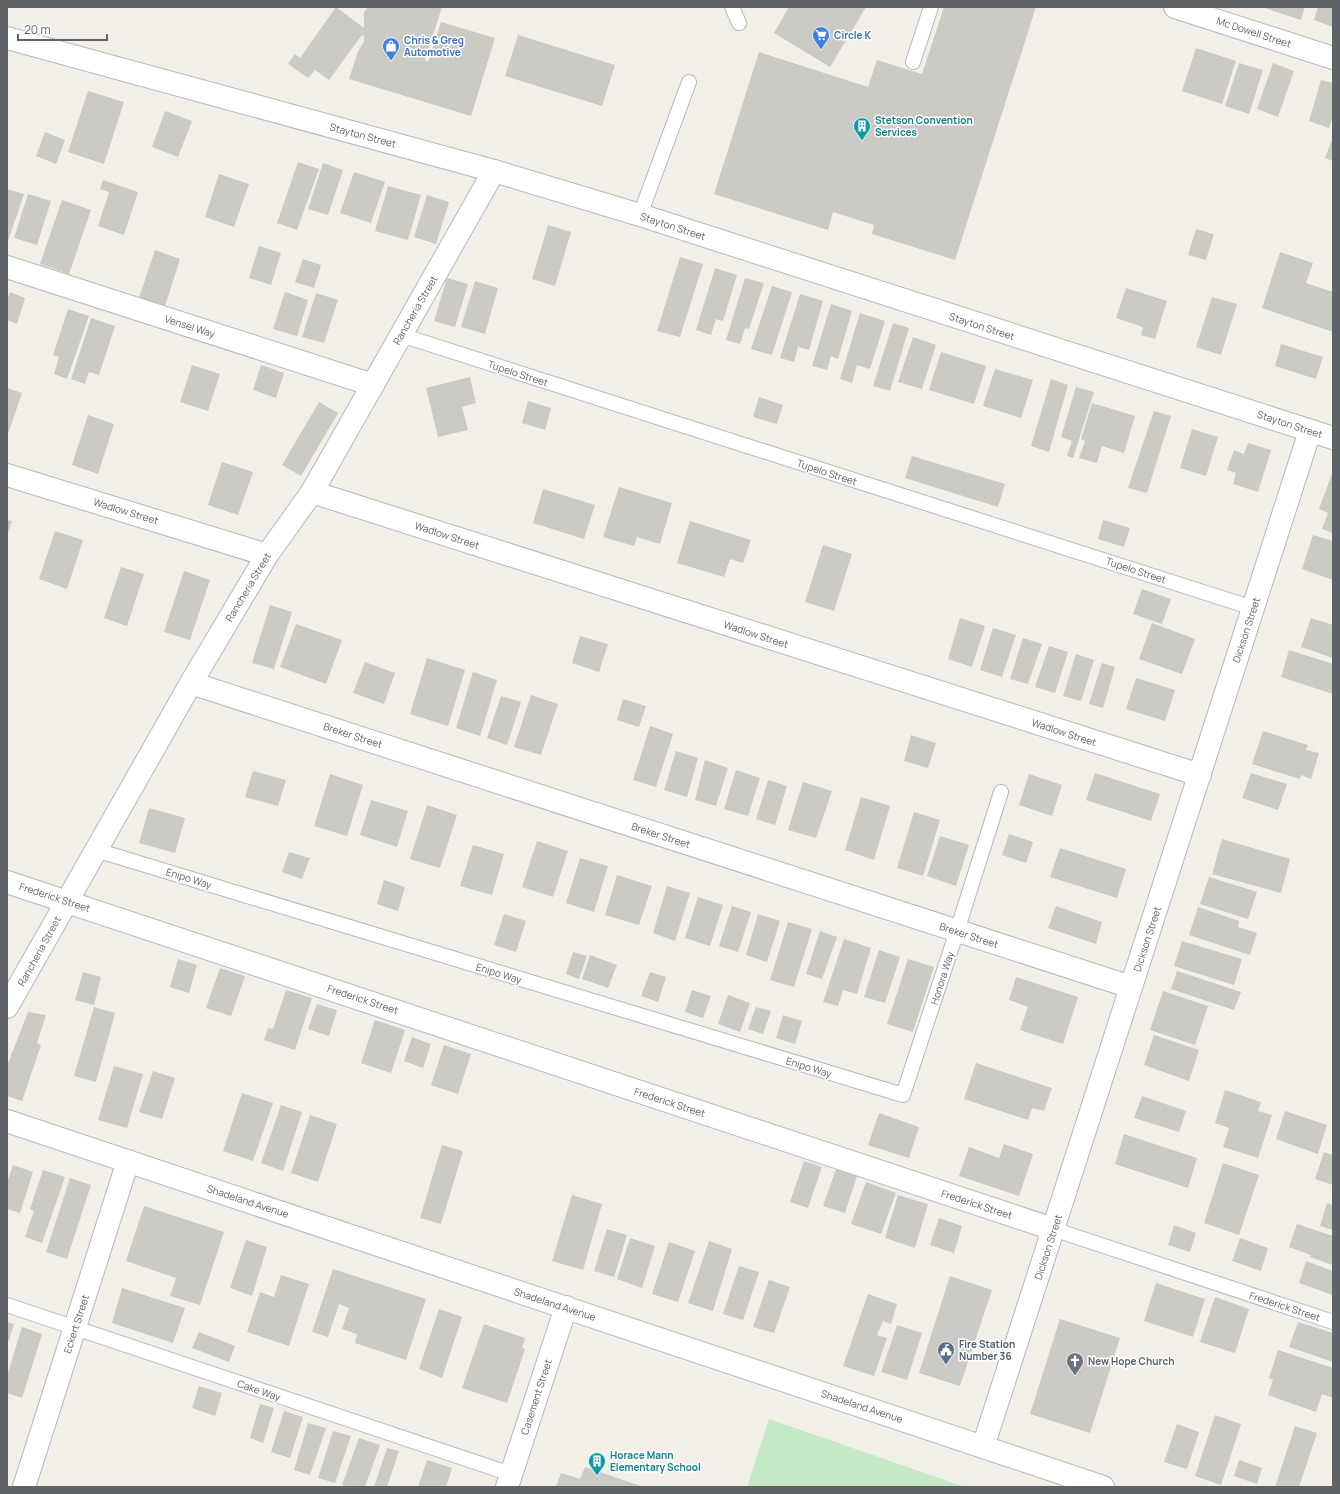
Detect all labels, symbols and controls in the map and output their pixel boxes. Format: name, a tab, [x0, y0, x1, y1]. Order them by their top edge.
street label: Mc Dowell Street	[1215, 13, 1293, 51]
scale bar	[18, 16, 107, 42]
text: 20 m	[24, 21, 51, 38]
supermarket icon: Circle K	[811, 25, 831, 50]
place label: Circle K	[834, 28, 872, 42]
place label: Chris & Greg Automotive	[404, 33, 464, 59]
shop icon: Chris & Greg Automotive	[381, 36, 401, 61]
place label: Stetson Convention Services	[875, 113, 973, 139]
building icon: Stetson Convention Services	[852, 116, 872, 141]
street label: Stayton Street	[328, 119, 398, 151]
street label: Stayton Street	[638, 209, 708, 243]
street label: Rancheria Street	[389, 273, 441, 347]
street label: Stayton Street	[947, 309, 1017, 343]
street label: Vensel Way	[163, 311, 218, 341]
street label: Tupelo Street	[486, 357, 550, 389]
street label: Stayton Street	[1255, 407, 1325, 441]
street label: Tupelo Street	[795, 456, 859, 488]
street label: Wadlow Street	[92, 494, 160, 528]
street label: Wadlow Street	[413, 518, 481, 552]
street label: Rancheria Street	[222, 550, 274, 624]
street label: Tupelo Street	[1104, 554, 1168, 586]
street label: Dickson Street	[1229, 596, 1263, 664]
street label: Wadlow Street	[722, 617, 790, 651]
street label: Wadlow Street	[1030, 715, 1098, 749]
street label: Breker Street	[322, 719, 384, 751]
street label: Breker Street	[630, 819, 692, 851]
street label: Enipo Way	[164, 864, 214, 892]
street label: Frederick Street	[18, 879, 92, 915]
street label: Dickson Street	[1130, 905, 1164, 973]
street label: Rancheria Street	[14, 914, 64, 988]
street label: Breker Street	[938, 919, 1000, 951]
street label: Honora Way	[927, 949, 957, 1006]
street label: Enipo Way	[474, 959, 524, 987]
street label: Frederick Street	[326, 981, 400, 1017]
street label: Enipo Way	[784, 1053, 834, 1081]
street label: Frederick Street	[633, 1084, 707, 1120]
street label: Shadeland Avenue	[205, 1181, 291, 1221]
street label: Frederick Street	[940, 1186, 1014, 1222]
street label: Dickson Street	[1031, 1213, 1065, 1281]
street label: Shadeland Avenue	[512, 1284, 598, 1324]
street label: Frederick Street	[1248, 1288, 1322, 1324]
street label: Eckert Street	[60, 1293, 92, 1355]
place label: Fire Station Number 36	[959, 1337, 1015, 1363]
public building icon: Fire Station Number 36	[936, 1340, 956, 1365]
church icon: New Hope Church	[1065, 1351, 1085, 1376]
place label: New Hope Church	[1088, 1354, 1174, 1368]
street label: Casement Street	[517, 1357, 555, 1437]
street label: Cake Way	[236, 1376, 283, 1404]
street label: Shadeland Avenue	[819, 1386, 905, 1426]
place label: Horace Mann Elementary School	[610, 1448, 701, 1474]
building icon: Horace Mann Elementary School	[587, 1451, 607, 1476]

